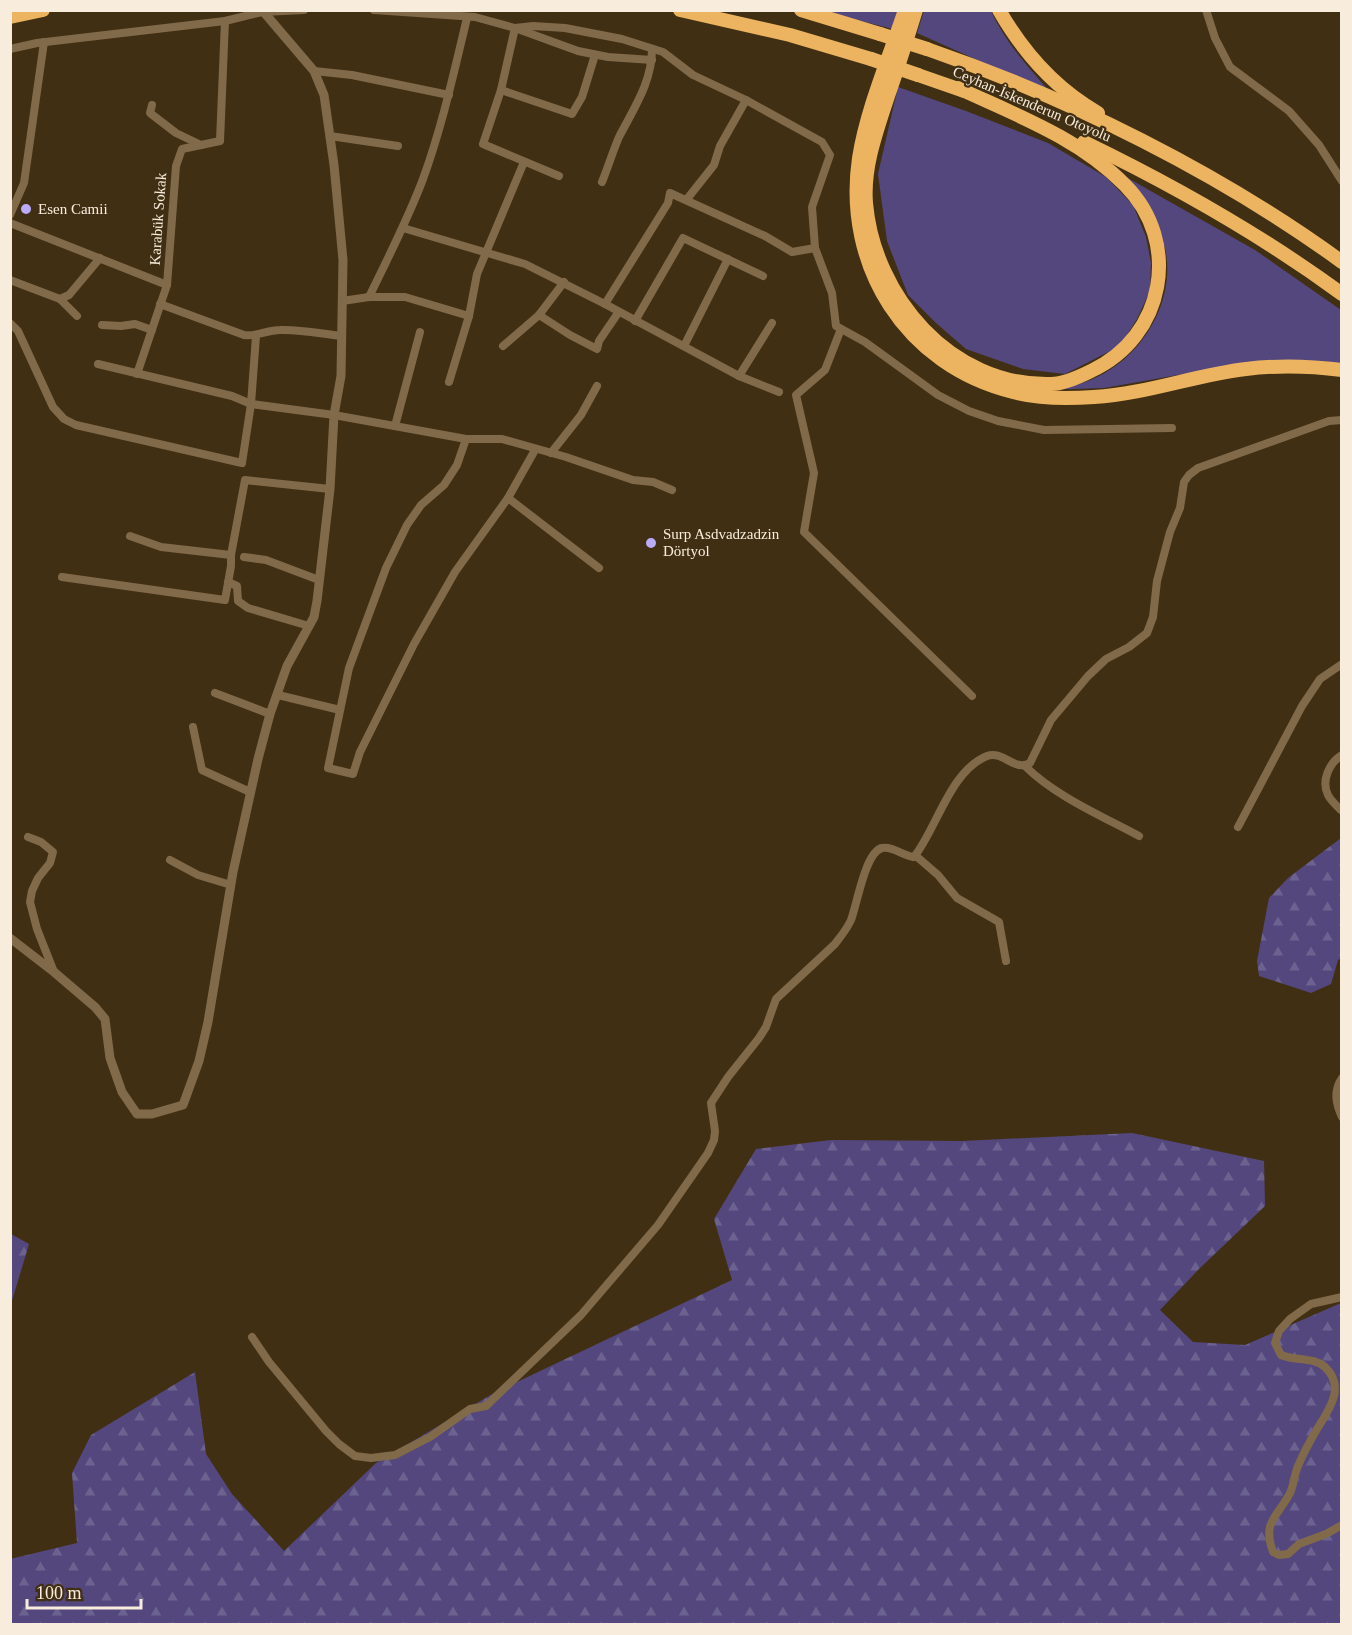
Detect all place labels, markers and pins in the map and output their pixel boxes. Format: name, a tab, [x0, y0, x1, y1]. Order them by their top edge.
place label: Esen Camii	[38, 201, 108, 217]
marker: Esen Camii	[19, 202, 33, 216]
place label: Surp Asdvadzadzin Dörtyol	[663, 526, 780, 559]
marker: Surp Asdvadzadzin Dörtyol	[644, 536, 658, 550]

